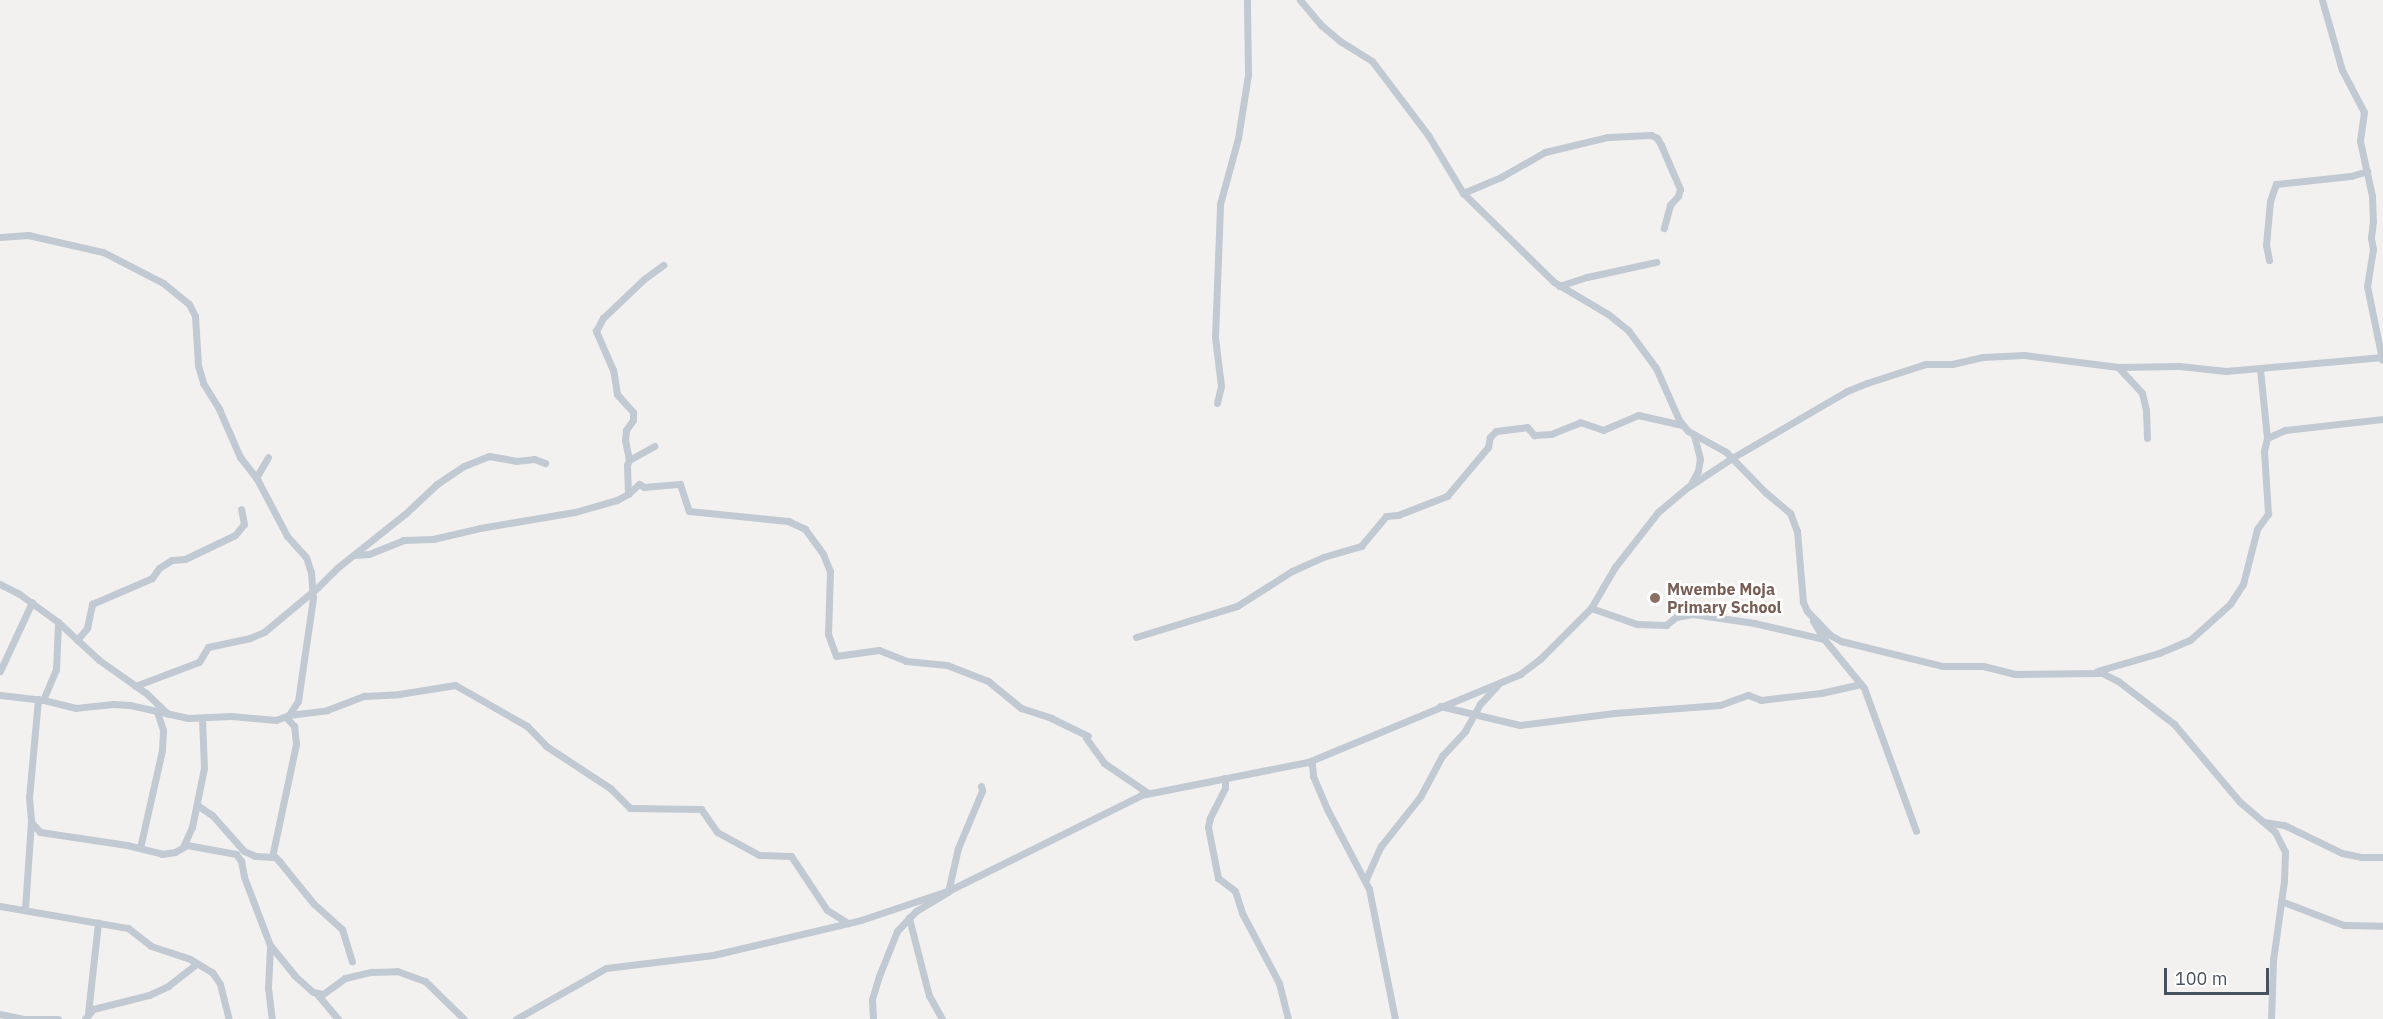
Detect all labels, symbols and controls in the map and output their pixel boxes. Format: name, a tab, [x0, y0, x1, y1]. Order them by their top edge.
place label: Mwembe Moja Primary School	[1667, 579, 1781, 617]
marker: Mwembe Moja Primary School	[1648, 591, 1662, 605]
scale bar	[2167, 956, 2272, 994]
text: 100 m	[2175, 967, 2227, 990]

